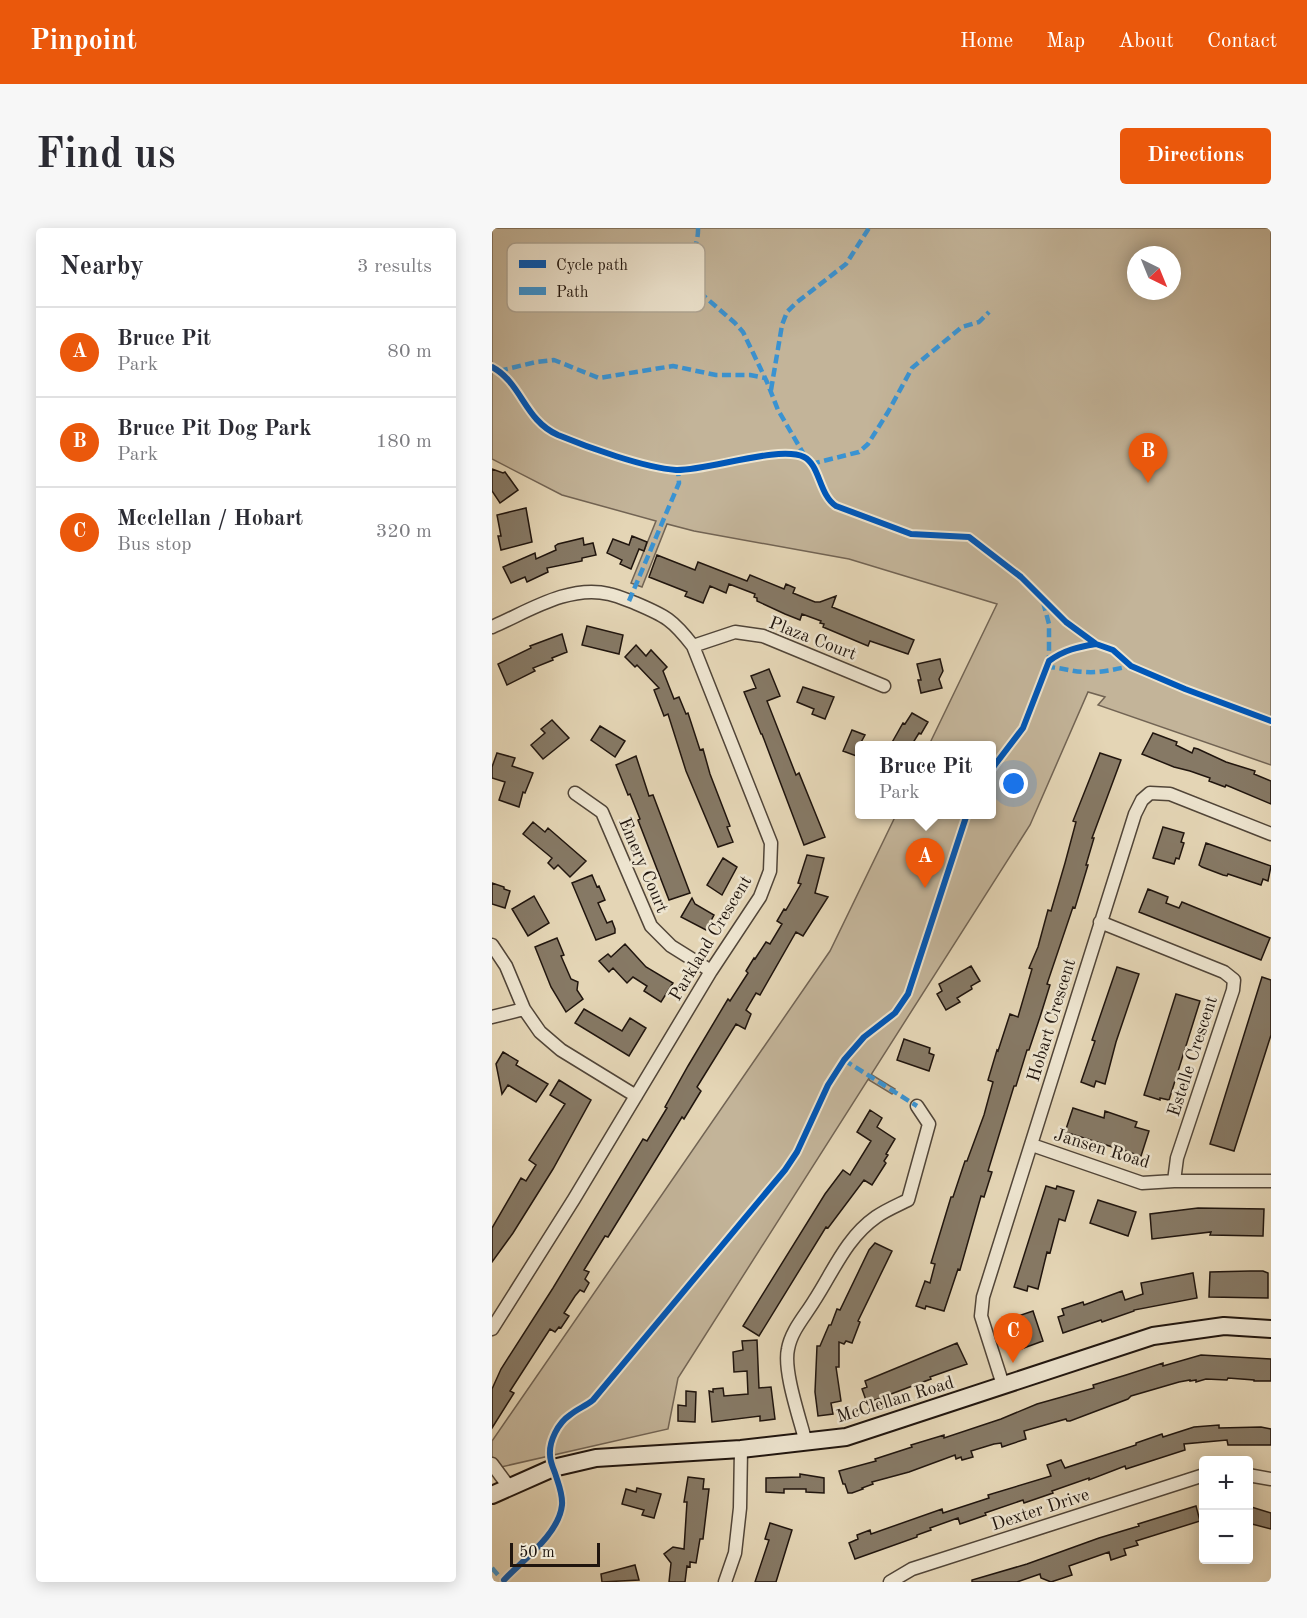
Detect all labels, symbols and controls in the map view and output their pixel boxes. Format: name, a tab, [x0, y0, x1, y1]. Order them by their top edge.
text: Pinpoint	[30, 28, 137, 56]
text: Home	[960, 31, 1013, 52]
text: Map	[1046, 31, 1085, 52]
text: About	[1118, 31, 1174, 52]
text: Contact	[1207, 31, 1277, 52]
button: Directions	[1120, 128, 1271, 184]
text: Find us	[36, 135, 175, 177]
legend	[507, 243, 705, 312]
north arrow	[1127, 246, 1181, 300]
text: Nearby	[60, 254, 144, 280]
text: 3 results	[357, 257, 432, 277]
text: Cycle path	[556, 258, 628, 274]
text: Path	[556, 285, 589, 301]
text: Bruce Pit	[117, 328, 211, 350]
text: A	[72, 342, 87, 362]
text: 80 m	[387, 342, 432, 362]
text: Park	[117, 355, 158, 375]
text: Bruce Pit Dog Park	[117, 418, 311, 440]
text: B	[72, 432, 87, 452]
text: 180 m	[376, 432, 432, 452]
pin: B	[1128, 434, 1168, 483]
text: Park	[117, 445, 158, 465]
text: Mcclellan / Hobart	[117, 508, 303, 530]
text: C	[73, 522, 86, 542]
text: 320 m	[376, 522, 432, 542]
text: Bus stop	[117, 535, 192, 555]
street label: Plaza Court	[766, 614, 859, 664]
popup	[855, 741, 996, 819]
text: Bruce Pit	[878, 756, 973, 778]
your location	[999, 769, 1028, 798]
text: Park	[878, 783, 920, 803]
street label: Emery Court	[615, 815, 671, 916]
pin: A	[906, 838, 944, 888]
street label: Parkland Crescent	[666, 873, 755, 1004]
street label: Hobart Crescent	[1025, 957, 1079, 1084]
street label: Estelle Crescent	[1165, 994, 1221, 1119]
street label: Jansen Road	[1052, 1126, 1152, 1172]
pin: C	[994, 1314, 1032, 1363]
street label: McClellan Road	[835, 1374, 956, 1426]
map controls	[1199, 1456, 1253, 1564]
button: +	[1199, 1456, 1253, 1510]
street label: Dexter Drive	[989, 1486, 1092, 1534]
button: −	[1199, 1510, 1253, 1564]
scale bar	[510, 1540, 600, 1568]
text: 50 m	[519, 1545, 555, 1561]

